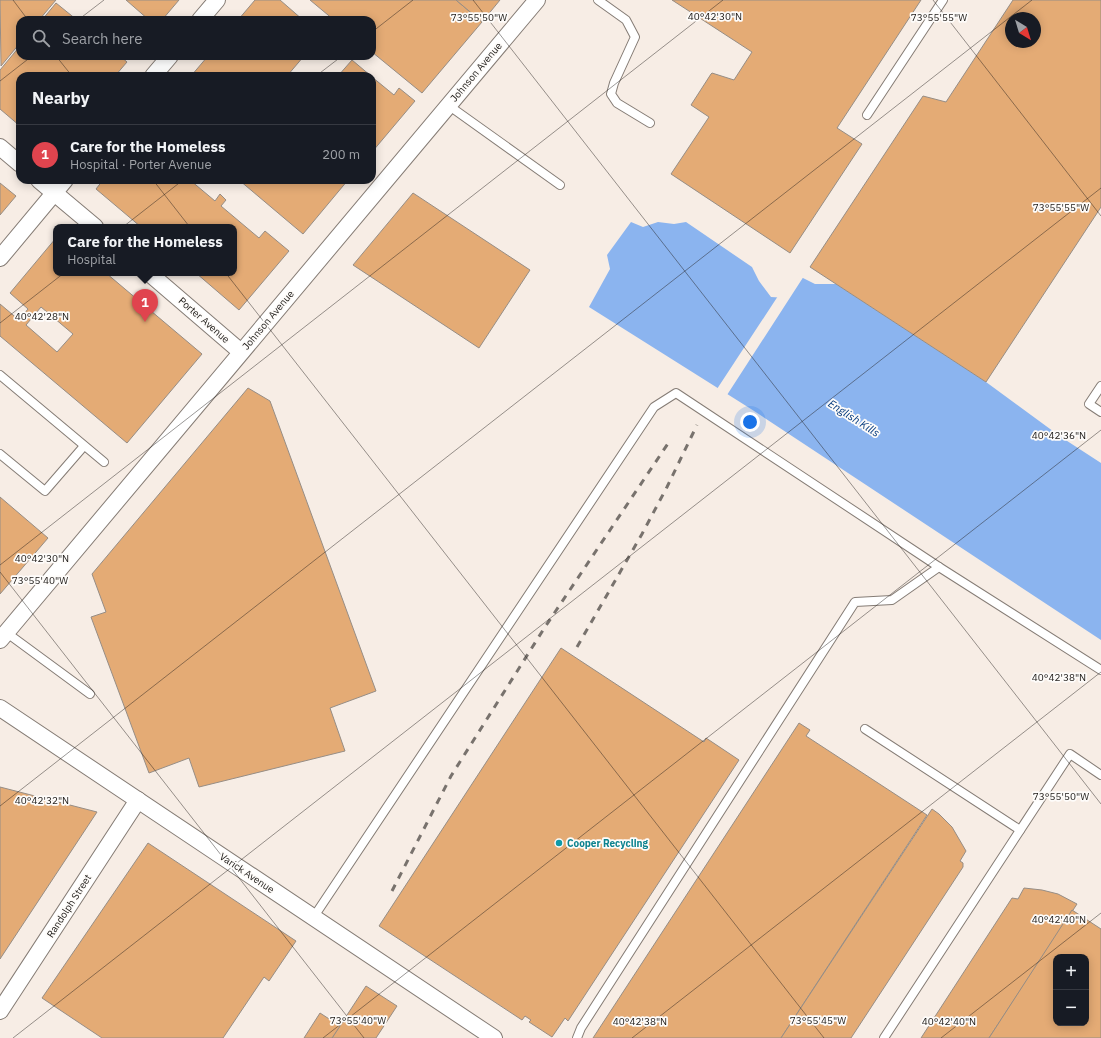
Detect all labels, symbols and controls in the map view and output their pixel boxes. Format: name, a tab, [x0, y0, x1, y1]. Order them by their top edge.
text: 40°42'30"N	[688, 10, 742, 23]
text: 73°55'50"W	[451, 11, 507, 24]
text: 73°55'55"W	[911, 11, 967, 24]
north arrow	[1005, 12, 1041, 48]
search box	[16, 16, 376, 60]
icon: search	[30, 27, 52, 49]
text: Search here	[62, 29, 142, 48]
street label: Johnson Avenue	[447, 39, 505, 105]
text: Nearby	[32, 87, 90, 109]
text: Care for the Homeless	[70, 137, 225, 156]
text: 1	[41, 146, 49, 163]
text: 200 m	[322, 146, 360, 163]
text: Hospital · Porter Avenue	[70, 156, 212, 173]
text: 73°55'55"W	[1033, 201, 1089, 214]
popup	[53, 224, 237, 276]
text: Care for the Homeless	[67, 232, 223, 251]
text: Hospital	[67, 251, 116, 268]
street label: Johnson Avenue	[239, 287, 297, 353]
pin: 1	[132, 289, 158, 322]
street label: Porter Avenue	[176, 294, 233, 346]
text: 40°42'28"N	[15, 310, 69, 323]
water label: English Kills	[826, 396, 882, 440]
your location	[740, 412, 760, 432]
text: 40°42'36"N	[1032, 429, 1086, 442]
text: 40°42'30"N	[15, 552, 69, 565]
text: 73°55'40"W	[12, 574, 68, 587]
text: 40°42'38"N	[1032, 671, 1086, 684]
text: 73°55'50"W	[1033, 790, 1089, 803]
text: 40°42'32"N	[15, 794, 69, 807]
place label: Cooper Recycling	[567, 837, 649, 850]
marker: Cooper Recycling	[554, 838, 564, 848]
street label: Varick Avenue	[217, 850, 277, 896]
street label: Randolph Street	[44, 872, 95, 940]
text: 40°42'40"N	[1032, 913, 1086, 926]
map controls	[1053, 954, 1089, 1026]
button: +	[1053, 954, 1089, 990]
button: −	[1053, 990, 1089, 1026]
text: 73°55'40"W	[330, 1014, 386, 1027]
text: 73°55'45"W	[790, 1014, 846, 1027]
text: 40°42'38"N	[613, 1015, 667, 1028]
text: 40°42'40"N	[922, 1015, 976, 1028]

